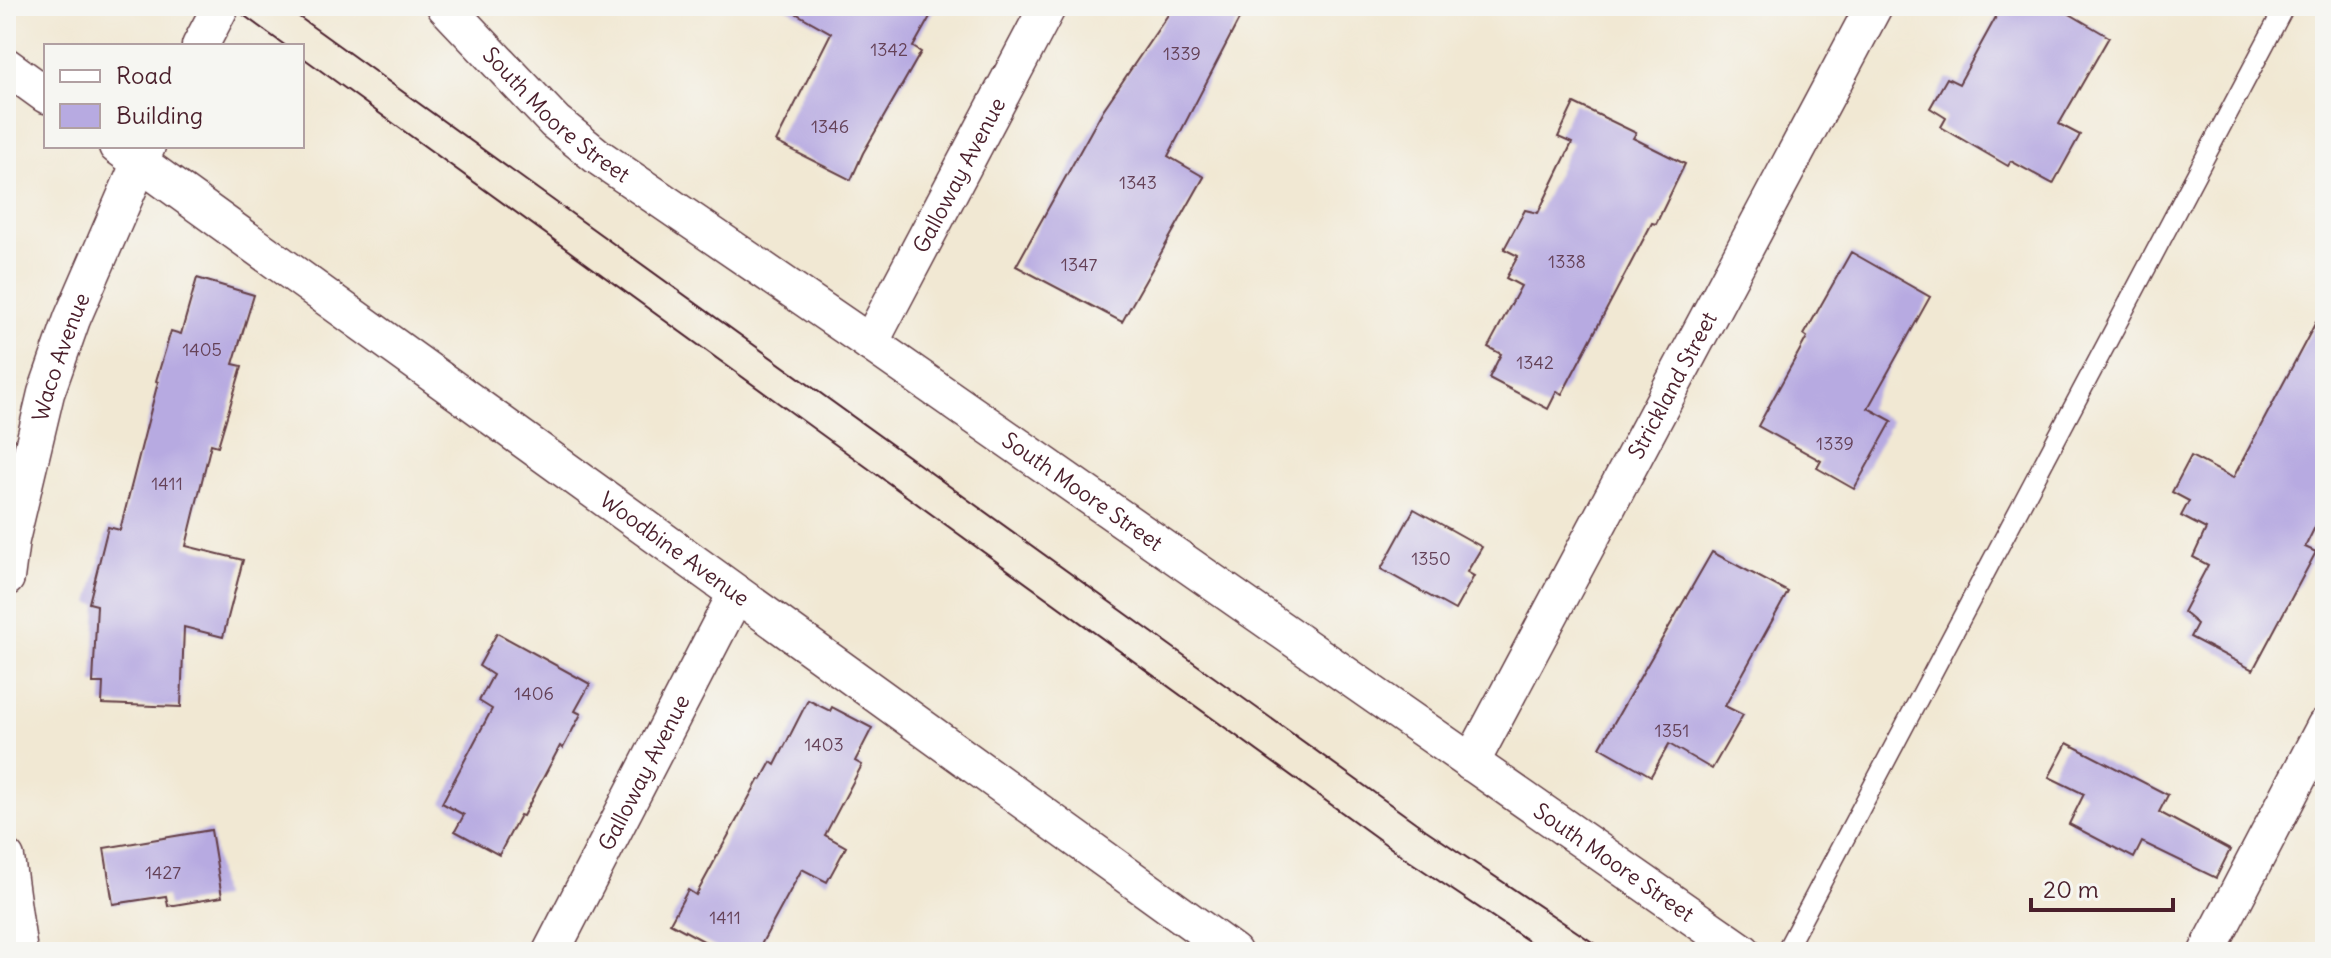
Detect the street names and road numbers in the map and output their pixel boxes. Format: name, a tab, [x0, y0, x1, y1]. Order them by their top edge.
street label: South Moore Street	[477, 41, 635, 188]
street label: Galloway Avenue	[906, 92, 1011, 258]
street label: Waco Avenue	[26, 288, 96, 424]
street label: Strickland Street	[1622, 307, 1723, 464]
street label: South Moore Street	[997, 426, 1168, 557]
street label: Woodbine Avenue	[595, 485, 755, 612]
street label: Galloway Avenue	[592, 690, 696, 855]
street label: South Moore Street	[1528, 796, 1700, 928]

